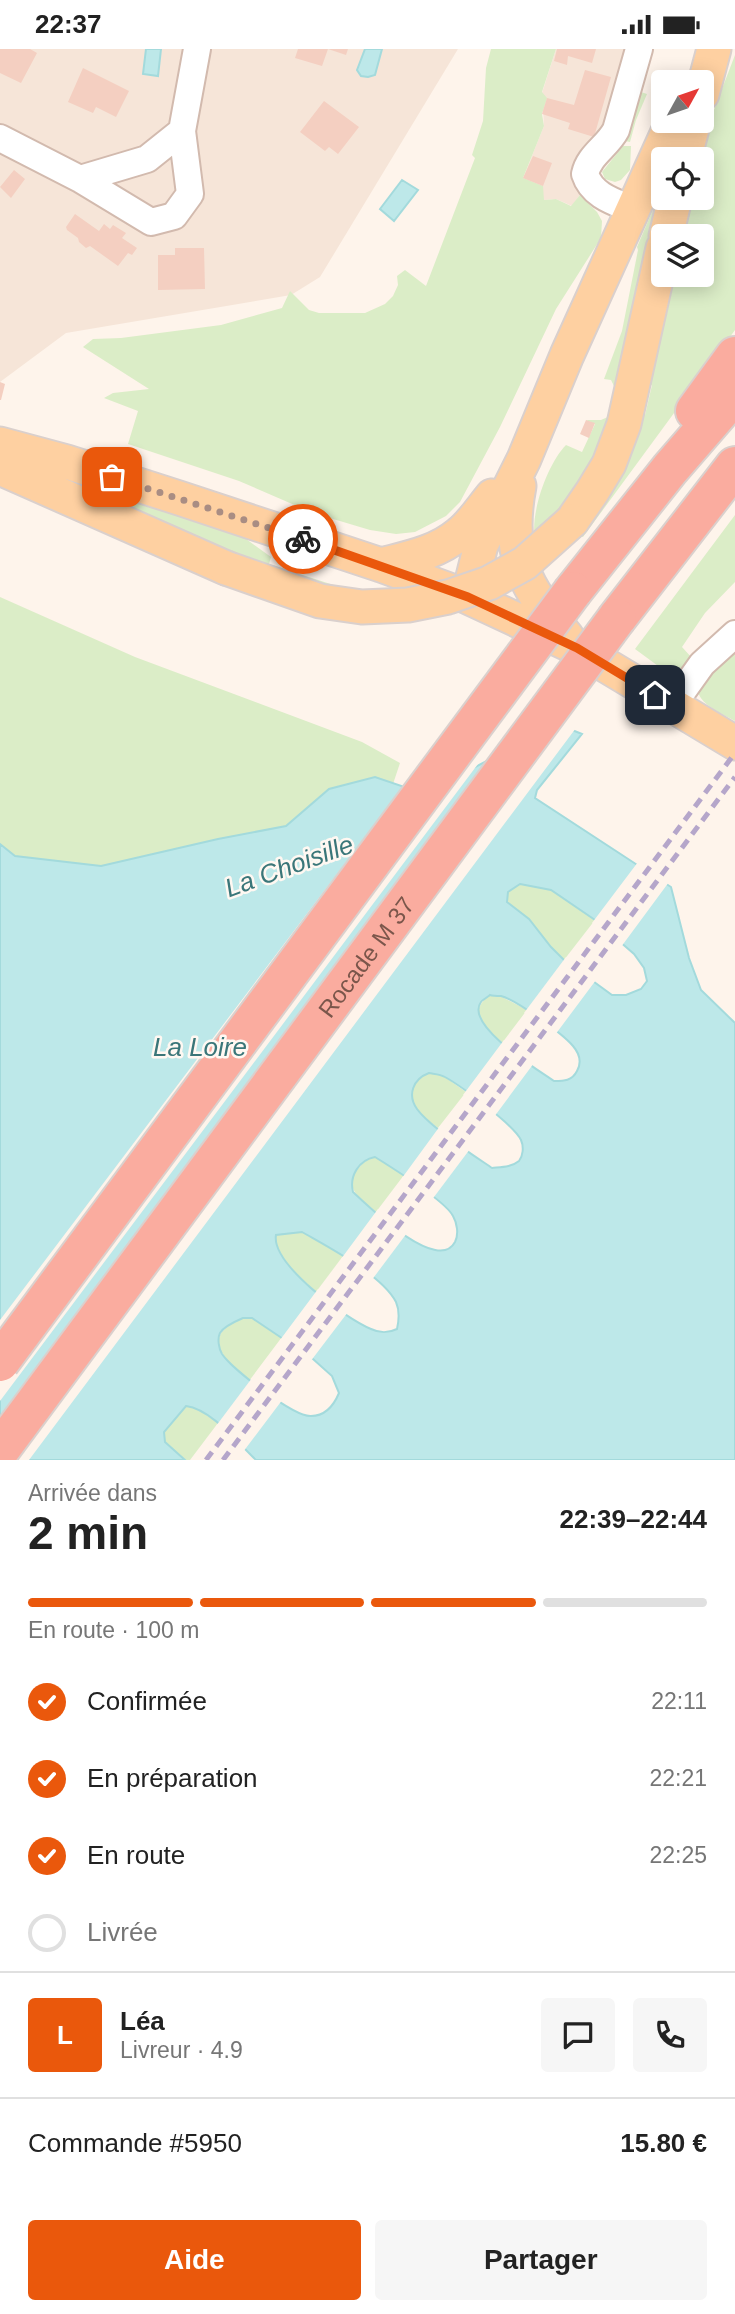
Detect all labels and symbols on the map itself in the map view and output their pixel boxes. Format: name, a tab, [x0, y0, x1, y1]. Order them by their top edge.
north arrow	[651, 70, 714, 133]
pin	[82, 447, 142, 507]
courier	[268, 504, 338, 574]
pin	[625, 665, 685, 725]
water label: La Choisille	[221, 829, 357, 903]
street label: Rocade M 37	[312, 891, 419, 1022]
water label: La Loire	[153, 1032, 247, 1062]

